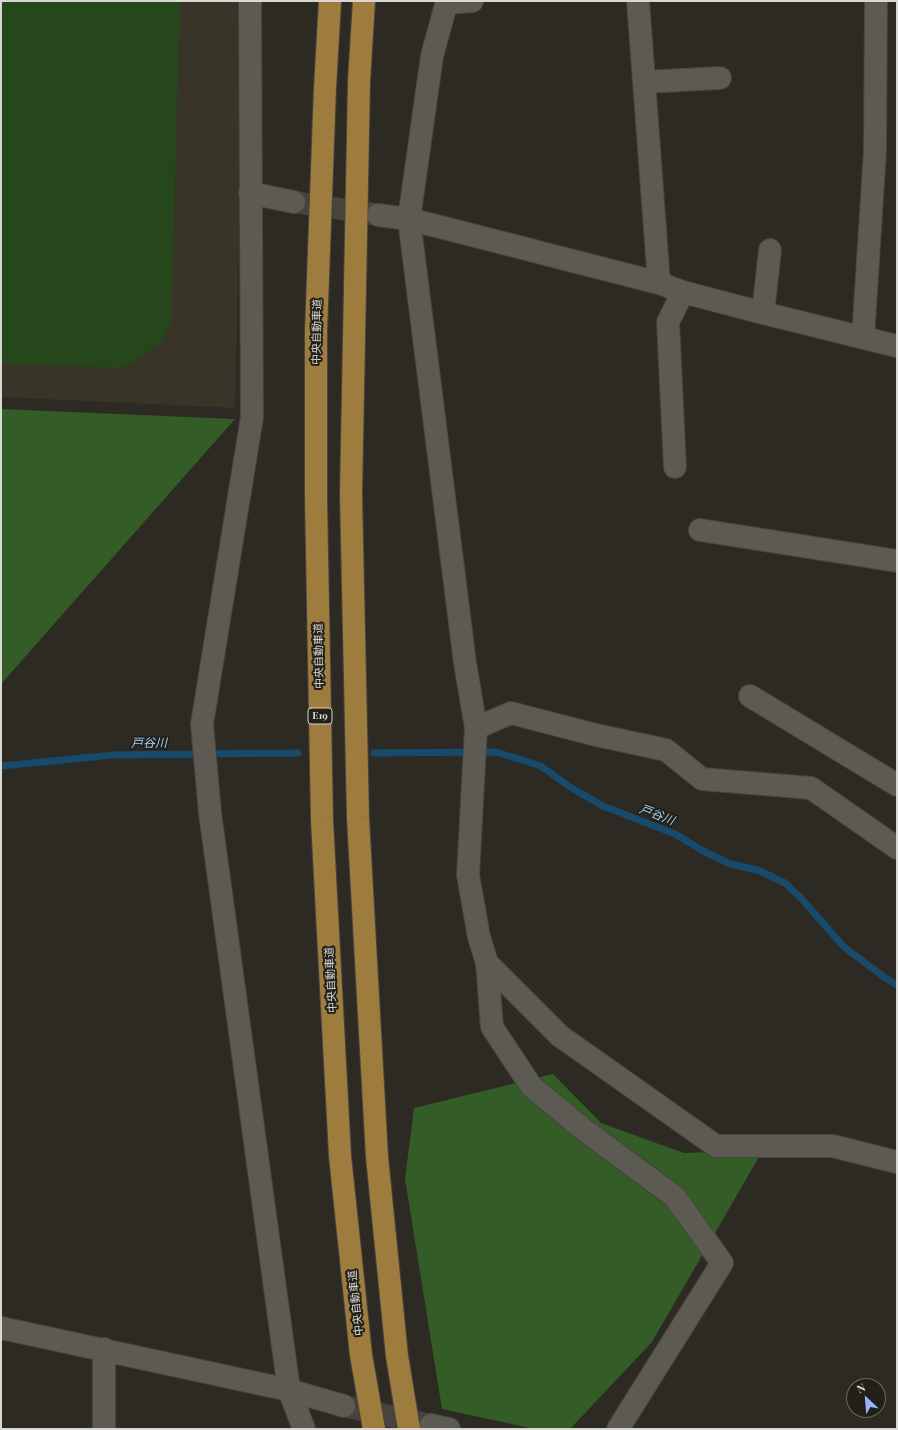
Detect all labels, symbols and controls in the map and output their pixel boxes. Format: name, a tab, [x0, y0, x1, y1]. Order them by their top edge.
street label: 中央自動車道	[310, 299, 324, 365]
street label: 中央自動車道	[312, 623, 326, 689]
road number: E19	[308, 708, 332, 724]
water label: 戸谷川	[131, 736, 167, 750]
water label: 戸谷川	[638, 802, 676, 828]
street label: 中央自動車道	[323, 947, 339, 1013]
street label: 中央自動車道	[346, 1269, 366, 1337]
north arrow	[846, 1378, 886, 1418]
text: N	[854, 1379, 868, 1396]

